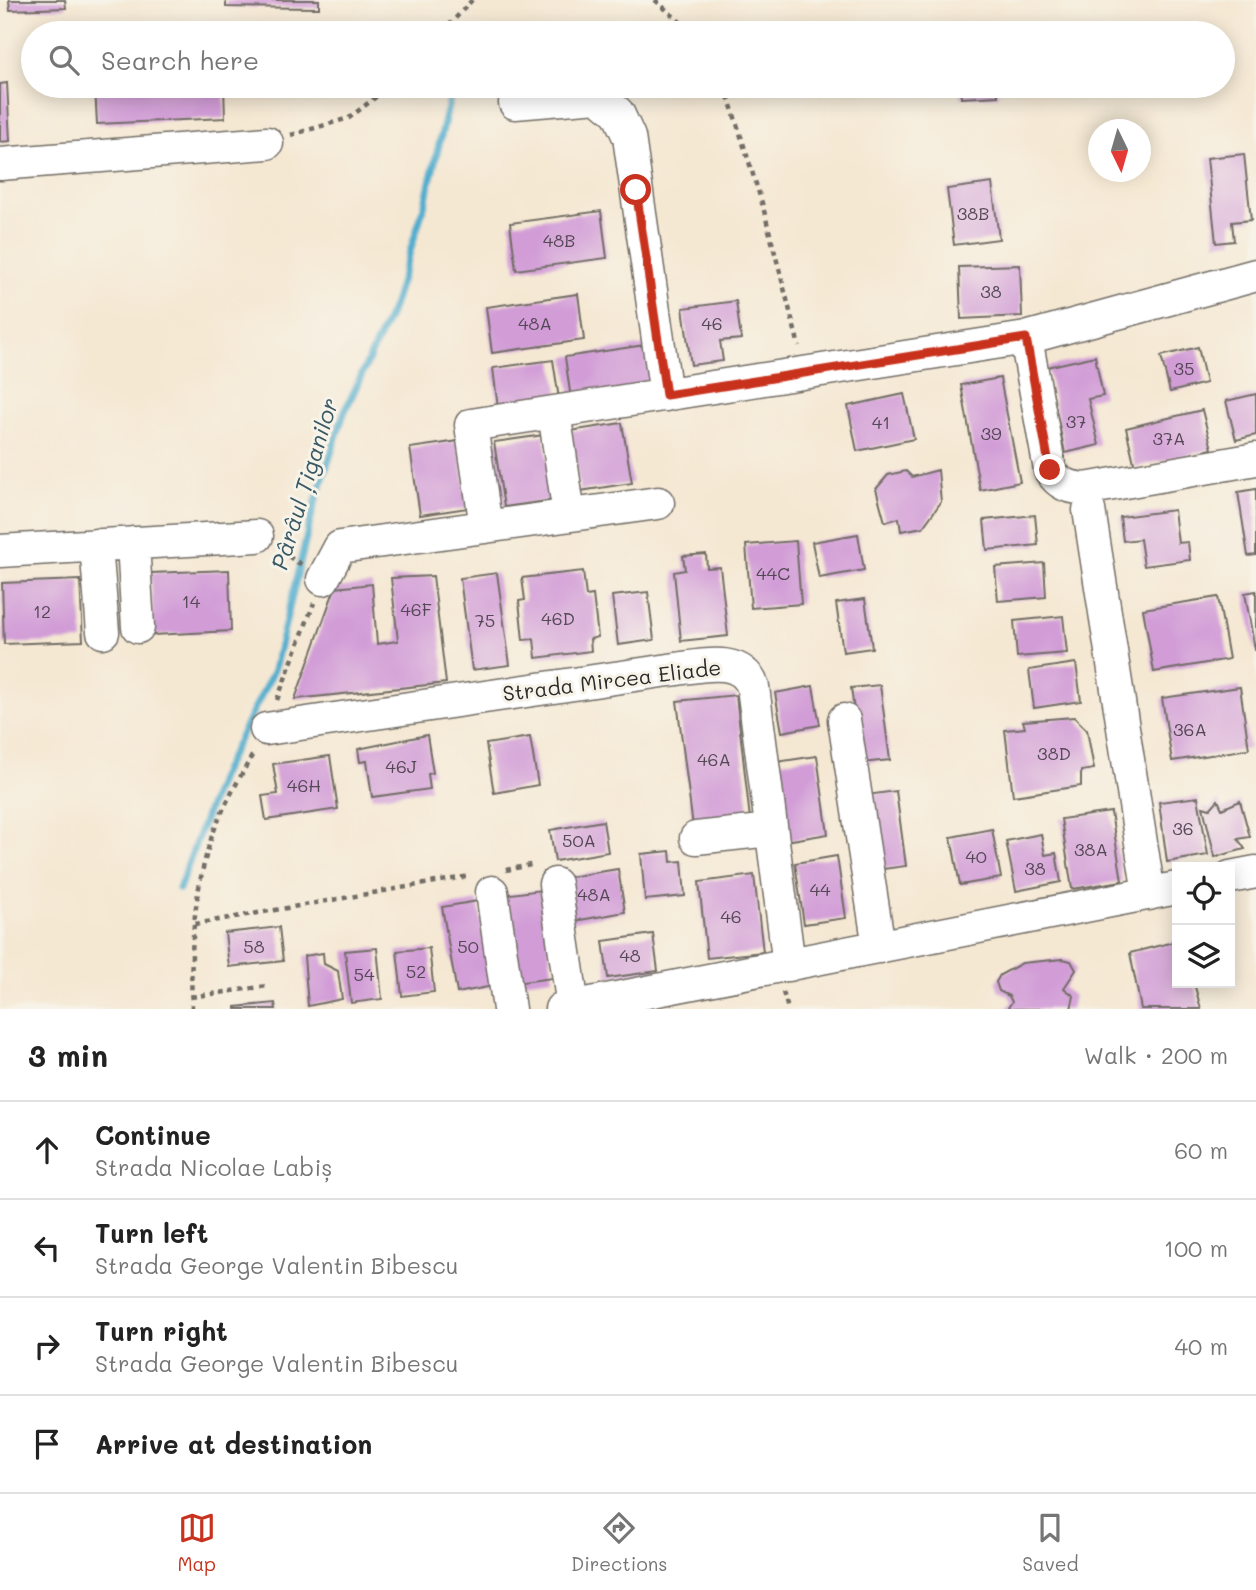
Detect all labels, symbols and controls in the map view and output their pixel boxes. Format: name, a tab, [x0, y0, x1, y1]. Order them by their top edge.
search box	[21, 21, 1235, 98]
icon: search	[45, 41, 83, 79]
text: Search here	[101, 43, 259, 77]
north arrow	[1088, 119, 1151, 182]
route start	[620, 174, 651, 205]
house number: 38B	[957, 201, 989, 225]
house number: 48B	[543, 228, 575, 252]
house number: 38	[980, 279, 1002, 303]
house number: 48A	[518, 311, 552, 335]
house number: 46	[701, 311, 723, 335]
house number: 35	[1173, 356, 1195, 380]
water label: Pârâul Țiganilor	[264, 394, 345, 574]
house number: 37	[1066, 409, 1086, 433]
house number: 41	[872, 410, 890, 434]
house number: 39	[980, 421, 1002, 445]
house number: 37A	[1152, 426, 1186, 450]
route end	[1034, 454, 1065, 485]
house number: 44C	[756, 561, 790, 585]
house number: 14	[182, 589, 201, 613]
house number: 46F	[400, 597, 432, 621]
house number: 12	[33, 599, 51, 623]
house number: 46D	[541, 606, 575, 630]
house number: 75	[475, 608, 495, 632]
street label: Strada Mircea Eliade	[501, 653, 723, 706]
house number: 36A	[1173, 717, 1207, 741]
house number: 38D	[1037, 741, 1071, 765]
house number: 46A	[697, 747, 731, 771]
house number: 46J	[385, 754, 417, 778]
house number: 46H	[287, 773, 321, 797]
house number: 36	[1172, 816, 1194, 840]
house number: 50A	[562, 828, 596, 852]
house number: 38A	[1074, 837, 1108, 861]
house number: 40	[965, 844, 987, 868]
house number: 38	[1024, 856, 1046, 880]
map controls	[1172, 862, 1235, 988]
button: locate	[1172, 862, 1235, 925]
house number: 44	[809, 877, 831, 901]
house number: 48A	[577, 882, 611, 906]
house number: 46	[720, 904, 742, 928]
button: layers	[1172, 925, 1235, 988]
house number: 58	[243, 934, 265, 958]
house number: 50	[457, 934, 479, 958]
house number: 48	[619, 943, 641, 967]
house number: 52	[406, 959, 426, 983]
house number: 54	[353, 962, 375, 986]
text: 3 min	[28, 1035, 108, 1075]
text: Walk · 200 m	[1084, 1040, 1228, 1070]
text: Continue	[95, 1118, 211, 1152]
icon: ahead	[28, 1131, 66, 1169]
text: 60 m	[1174, 1135, 1228, 1165]
text: Strada Nicolae Labiș	[95, 1152, 332, 1182]
text: Turn left	[95, 1216, 208, 1250]
icon: left	[28, 1229, 66, 1267]
text: 100 m	[1164, 1233, 1228, 1263]
text: Strada George Valentin Bibescu	[95, 1250, 458, 1280]
text: Turn right	[95, 1314, 228, 1348]
icon: right	[28, 1327, 66, 1365]
text: 40 m	[1175, 1331, 1228, 1361]
text: Strada George Valentin Bibescu	[95, 1348, 458, 1378]
icon: arrive	[28, 1425, 66, 1463]
text: Arrive at destination	[95, 1427, 372, 1461]
tab: Map	[177, 1509, 216, 1576]
tab: Directions	[571, 1509, 667, 1576]
tab: Saved	[1022, 1509, 1079, 1576]

